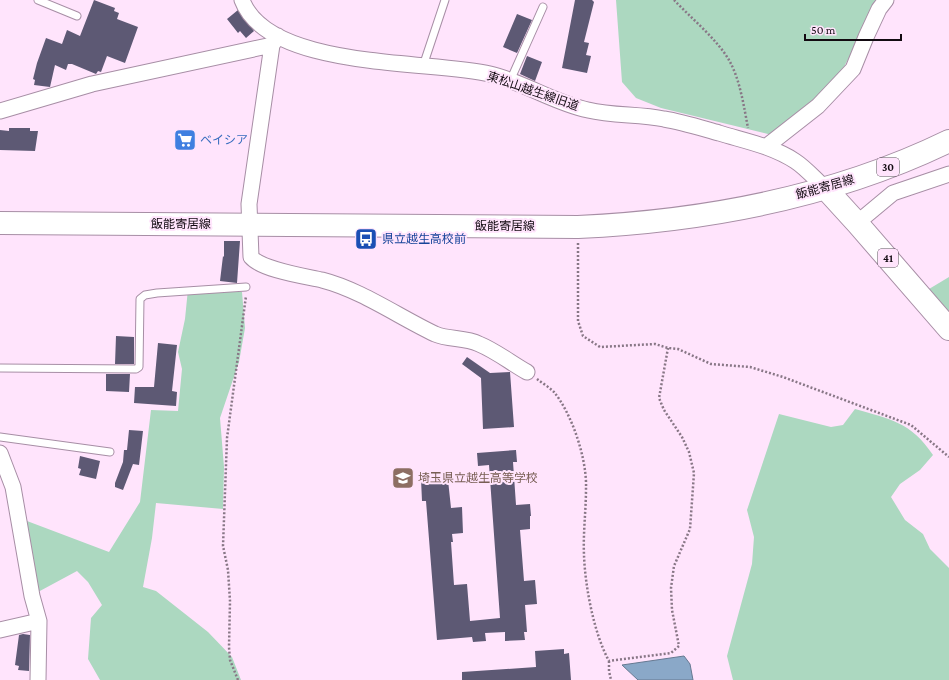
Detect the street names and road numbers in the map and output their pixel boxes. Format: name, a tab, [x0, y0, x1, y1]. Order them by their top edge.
street label: 東松山越生線旧道	[485, 69, 581, 113]
road number: 30	[877, 158, 899, 176]
street label: 飯能寄居線	[794, 172, 856, 202]
street label: 飯能寄居線	[151, 217, 211, 231]
street label: 飯能寄居線	[475, 219, 535, 233]
road number: 41	[878, 249, 898, 267]

